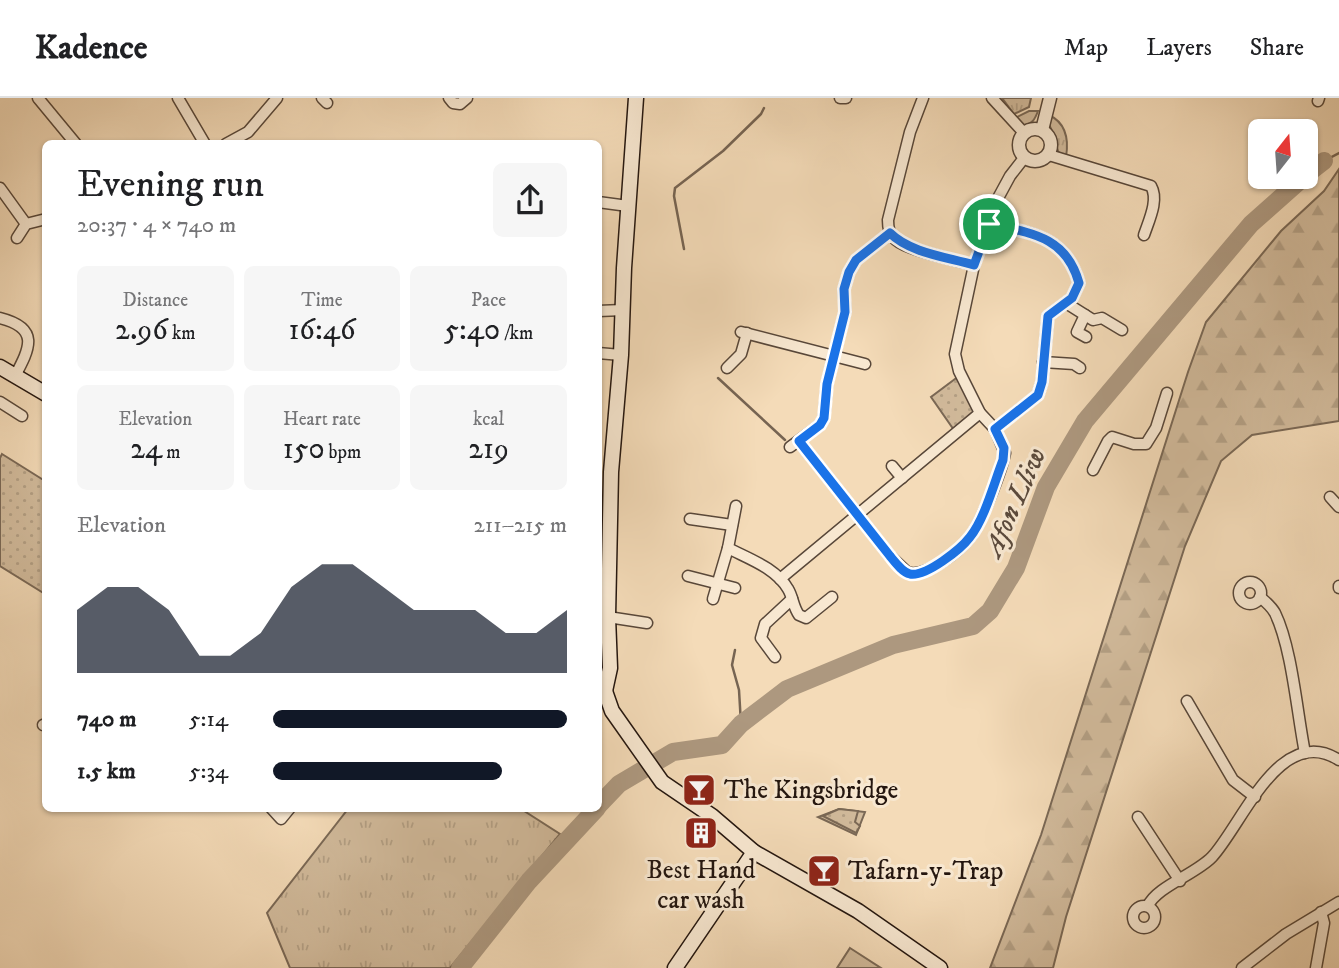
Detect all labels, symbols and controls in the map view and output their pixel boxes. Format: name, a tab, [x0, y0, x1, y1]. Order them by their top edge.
text: Kadence	[35, 28, 147, 69]
text: Map	[1064, 33, 1108, 63]
text: Layers	[1146, 33, 1212, 63]
text: Share	[1250, 33, 1304, 63]
north arrow	[1248, 119, 1318, 189]
map controls	[1248, 119, 1318, 189]
text: Evening run	[77, 161, 264, 209]
button: share	[493, 163, 567, 237]
pin	[959, 194, 1019, 254]
icon: arrive	[970, 205, 1008, 243]
text: 20:37 · 4 × 740 m	[77, 211, 236, 240]
text: Distance	[123, 289, 188, 312]
text: Time	[301, 289, 343, 312]
text: Pace	[471, 289, 506, 312]
text: 2.96	[115, 312, 168, 349]
text: 16:46	[288, 312, 356, 349]
text: 5:40	[444, 312, 500, 349]
text: km	[168, 322, 196, 345]
text: /km	[500, 322, 533, 345]
text: Elevation	[119, 408, 192, 431]
text: Heart rate	[283, 408, 361, 431]
text: kcal	[473, 408, 504, 431]
text: 24	[130, 431, 162, 468]
text: 150	[283, 431, 325, 468]
text: 219	[468, 431, 509, 468]
text: m	[162, 441, 181, 464]
text: bpm	[325, 441, 361, 464]
water label: Afon Lliw	[974, 442, 1054, 564]
text: Elevation	[77, 511, 166, 540]
text: 211–215 m	[473, 511, 567, 540]
text: 740 m	[77, 705, 137, 734]
text: 5:14	[189, 705, 228, 734]
text: 1.5 km	[77, 757, 136, 786]
text: 5:34	[189, 757, 228, 786]
bar icon: The Kingsbridge	[680, 771, 718, 809]
place label: The Kingsbridge	[724, 774, 898, 807]
building icon: Best Hand car wash	[682, 814, 720, 852]
bar icon: Tafarn-y-Trap	[805, 852, 843, 890]
place label: Best Hand car wash	[646, 854, 756, 917]
place label: Tafarn-y-Trap	[848, 855, 1003, 888]

